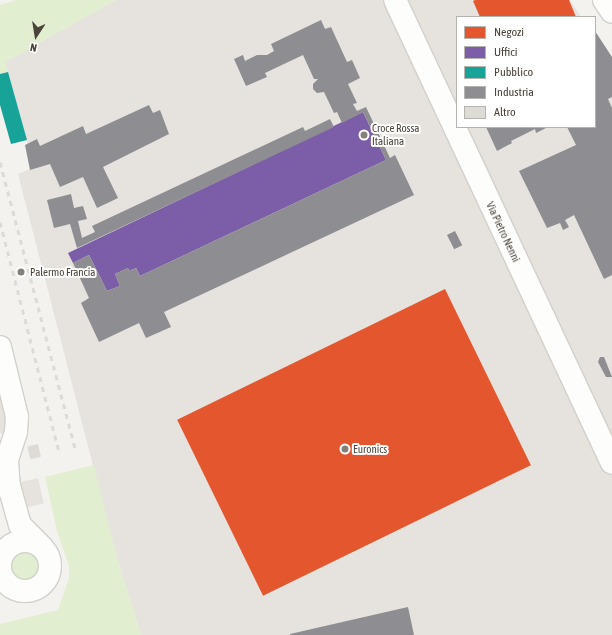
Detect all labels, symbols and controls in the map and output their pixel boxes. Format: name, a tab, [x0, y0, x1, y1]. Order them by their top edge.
north arrow	[16, 16, 56, 56]
legend	[456, 16, 596, 128]
text: Negozi	[494, 25, 524, 39]
text: N	[29, 41, 38, 54]
text: Uffici	[494, 45, 518, 59]
text: Pubblico	[494, 65, 533, 79]
text: Industria	[494, 85, 534, 99]
text: Altro	[494, 105, 516, 119]
place label: Croce Rossa Italiana	[372, 122, 419, 148]
marker: Croce Rossa Italiana	[359, 130, 369, 140]
street label: Via Pietro Nenni	[483, 200, 523, 264]
place label: Palermo Francia	[30, 265, 95, 279]
marker: Palermo Francia	[15, 266, 27, 278]
place label: Euronics	[353, 442, 387, 456]
marker: Euronics	[340, 444, 350, 454]

